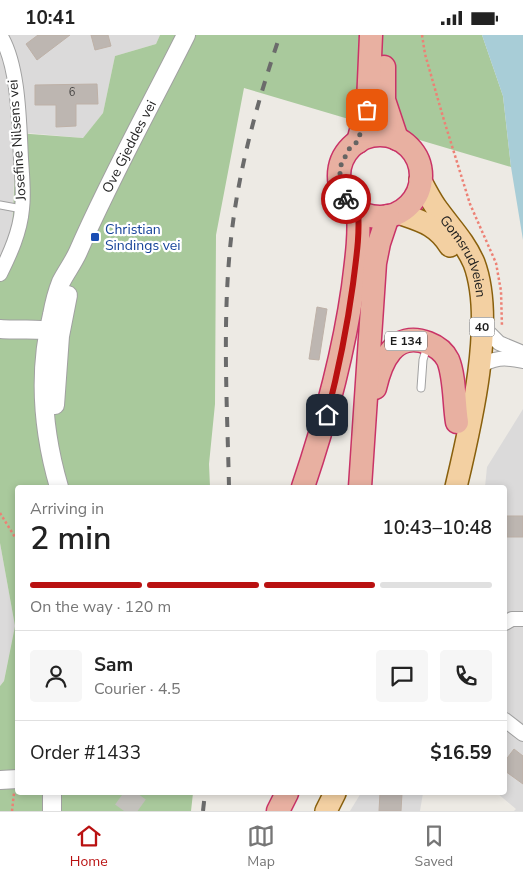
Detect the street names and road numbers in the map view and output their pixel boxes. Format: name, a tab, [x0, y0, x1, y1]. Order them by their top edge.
street label: Josefine Nilsens vei	[3, 79, 31, 202]
street label: Ove Gjeddes vei	[97, 97, 161, 196]
street label: Gomsrudveien	[436, 211, 491, 298]
road number: 40	[470, 317, 494, 337]
road number: E 134	[385, 331, 427, 351]

